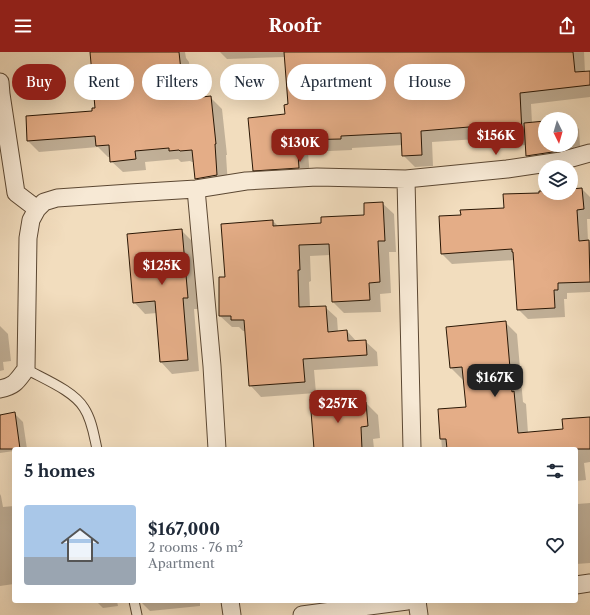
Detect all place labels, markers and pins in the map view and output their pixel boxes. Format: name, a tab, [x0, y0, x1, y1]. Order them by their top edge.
pin: $156K	[468, 122, 524, 156]
pin: $130K	[272, 129, 328, 163]
pin: $125K	[134, 252, 190, 286]
pin: $167K	[467, 364, 523, 398]
pin: $257K	[310, 390, 366, 424]

